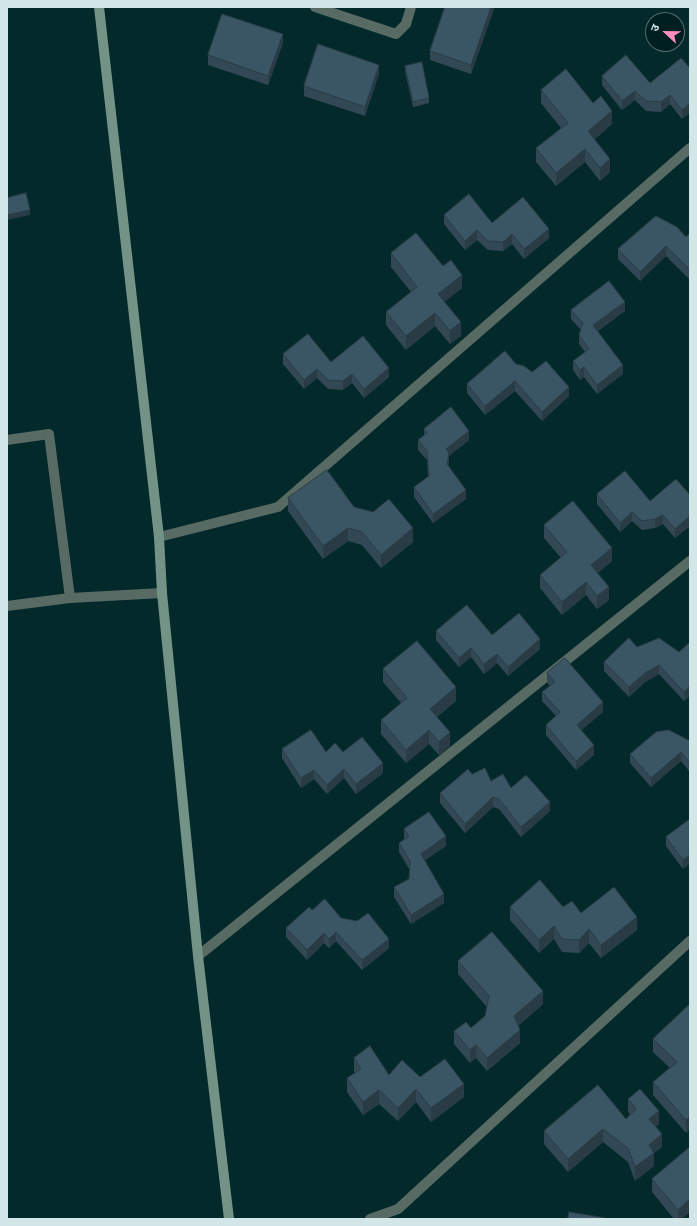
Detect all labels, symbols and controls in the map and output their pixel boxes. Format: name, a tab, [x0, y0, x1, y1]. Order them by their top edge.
north arrow	[645, 12, 685, 52]
text: उ	[647, 22, 662, 33]

